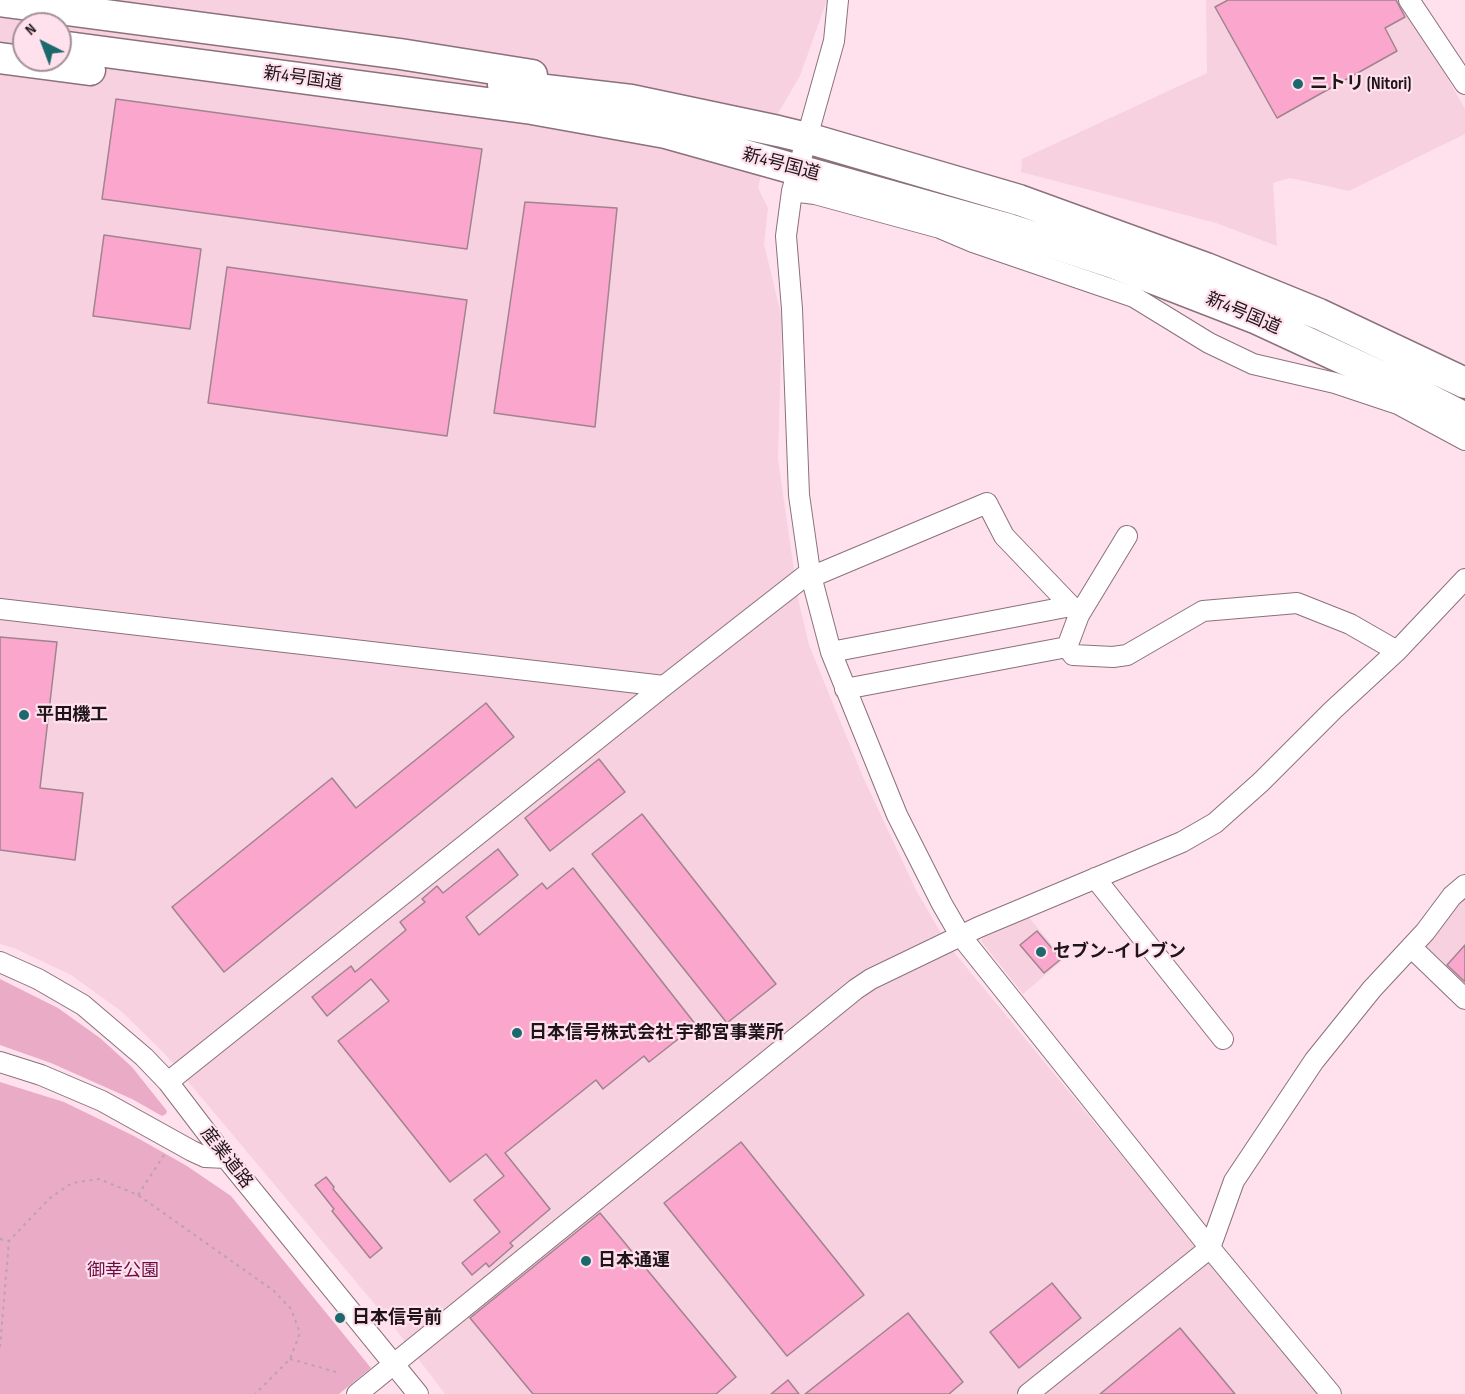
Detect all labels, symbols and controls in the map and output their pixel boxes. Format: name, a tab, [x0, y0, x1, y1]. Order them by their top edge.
north arrow	[12, 12, 72, 72]
text: N	[21, 20, 40, 40]
street label: 新4号国道	[262, 63, 344, 95]
place label: ニトリ (Nitori)	[1310, 73, 1412, 95]
marker: ニトリ (Nitori)	[1291, 77, 1305, 91]
street label: 新4号国道	[740, 144, 822, 186]
street label: 新4号国道	[1202, 289, 1284, 339]
place label: 平田機工	[36, 704, 108, 726]
marker: 平田機工	[17, 708, 31, 722]
place label: セブン-イレブン	[1053, 941, 1186, 963]
marker: セブン-イレブン	[1034, 945, 1048, 959]
place label: 日本信号株式会社 宇都宮事業所	[529, 1022, 784, 1044]
marker: 日本信号株式会社 宇都宮事業所	[510, 1026, 524, 1040]
street label: 産業道路	[195, 1123, 257, 1193]
place label: 日本通運	[598, 1250, 670, 1272]
marker: 日本通運	[579, 1254, 593, 1268]
park label: 御幸公園	[87, 1260, 159, 1282]
place label: 日本信号前	[352, 1307, 442, 1329]
marker: 日本信号前	[333, 1311, 347, 1325]

